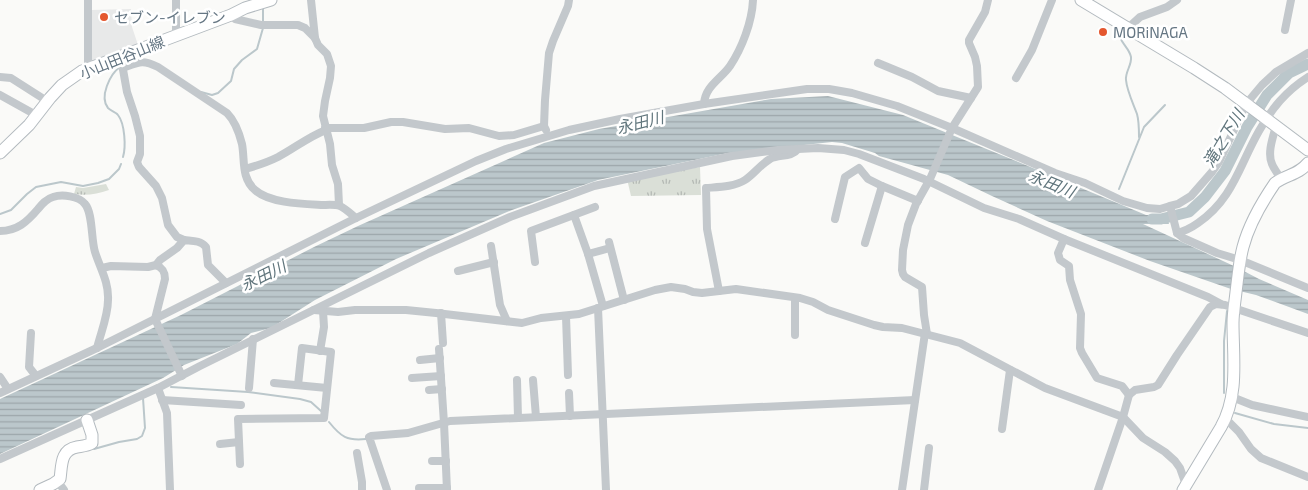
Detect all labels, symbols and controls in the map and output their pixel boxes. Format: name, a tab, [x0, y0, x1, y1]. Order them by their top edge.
place label: セブン-イレブン	[114, 8, 226, 26]
marker: セブン-イレブン	[98, 11, 110, 23]
place label: MORiNAGA	[1113, 23, 1188, 41]
marker: MORiNAGA	[1097, 26, 1109, 38]
street label: 小山田谷山線	[77, 32, 167, 82]
water label: 滝之下川	[1198, 104, 1249, 170]
water label: 永田川	[614, 106, 668, 137]
water label: 永田川	[1026, 165, 1080, 202]
water label: 永田川	[237, 255, 291, 294]

